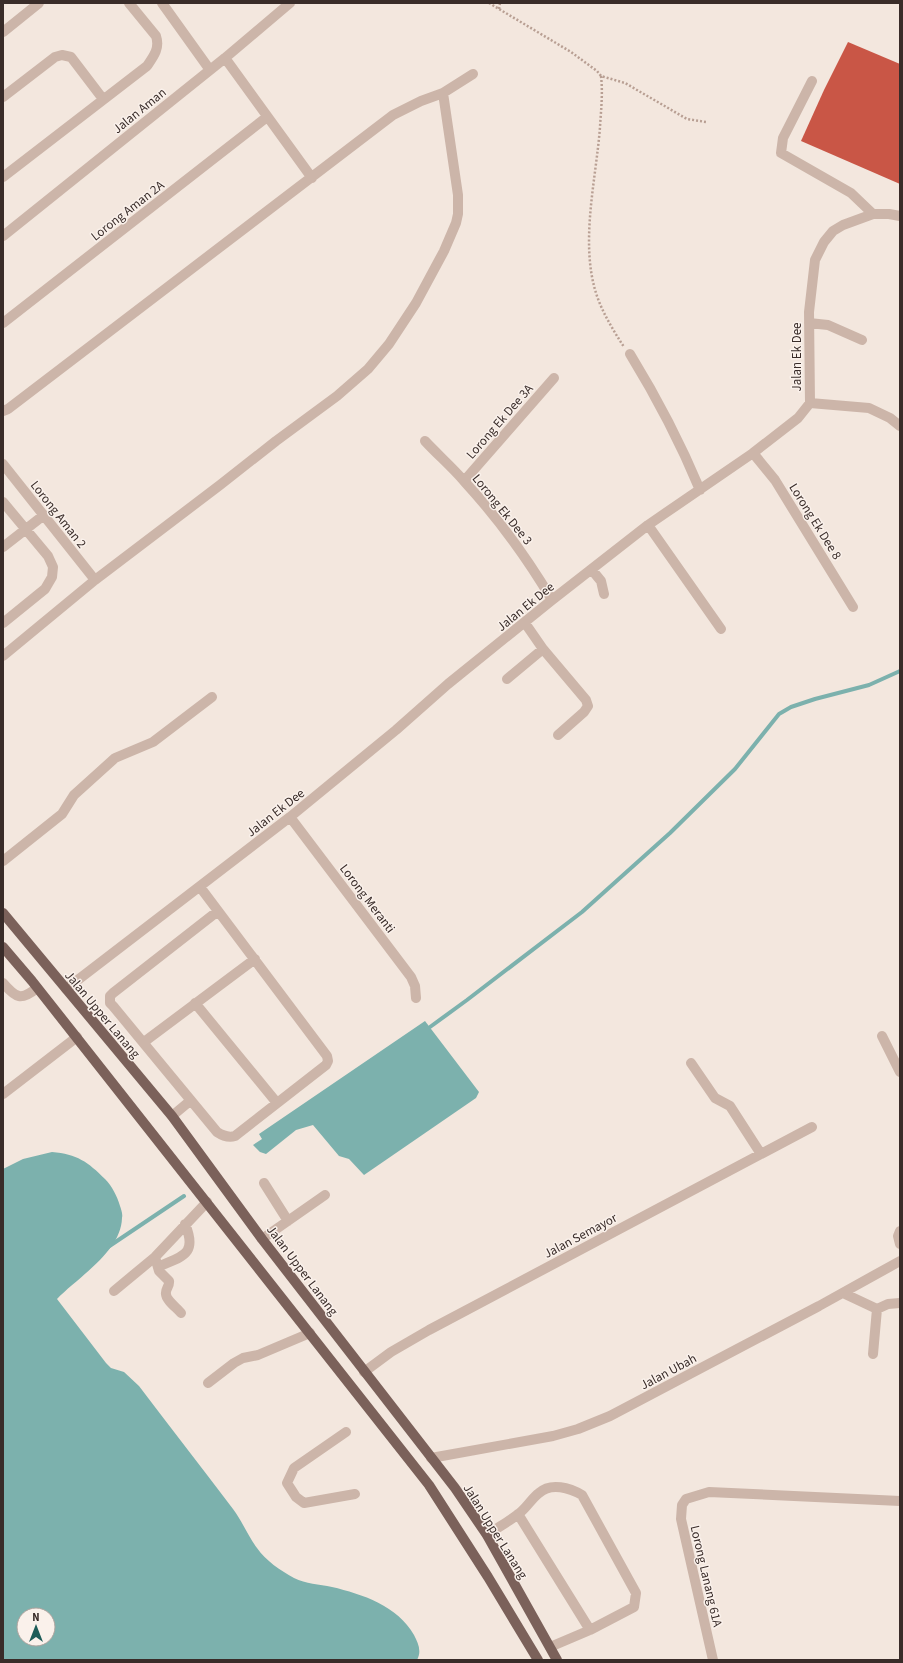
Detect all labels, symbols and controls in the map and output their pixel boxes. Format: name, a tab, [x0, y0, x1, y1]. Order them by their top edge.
street label: Jalan Aman	[109, 84, 170, 138]
street label: Lorong Aman 2A	[87, 176, 169, 245]
street label: Jalan Ek Dee	[788, 322, 806, 392]
street label: Lorong Ek Dee 3A	[462, 380, 538, 463]
street label: Lorong Ek Dee 3	[468, 470, 537, 549]
street label: Lorong Aman 2	[26, 477, 90, 552]
street label: Lorong Ek Dee 8	[785, 480, 846, 563]
street label: Jalan Ek Dee	[493, 578, 558, 636]
street label: Jalan Ek Dee	[243, 784, 308, 841]
street label: Lorong Meranti	[335, 860, 399, 937]
street label: Jalan Upper Lanang	[60, 967, 144, 1062]
street label: Jalan Semayor	[541, 1209, 621, 1263]
street label: Jalan Upper Lanang	[262, 1222, 342, 1320]
street label: Jalan Ubah	[637, 1350, 700, 1394]
street label: Jalan Upper Lanang	[459, 1481, 532, 1583]
street label: Lorong Lanang 61A	[686, 1524, 727, 1630]
north arrow	[16, 1607, 56, 1647]
text: N	[32, 1610, 40, 1625]

